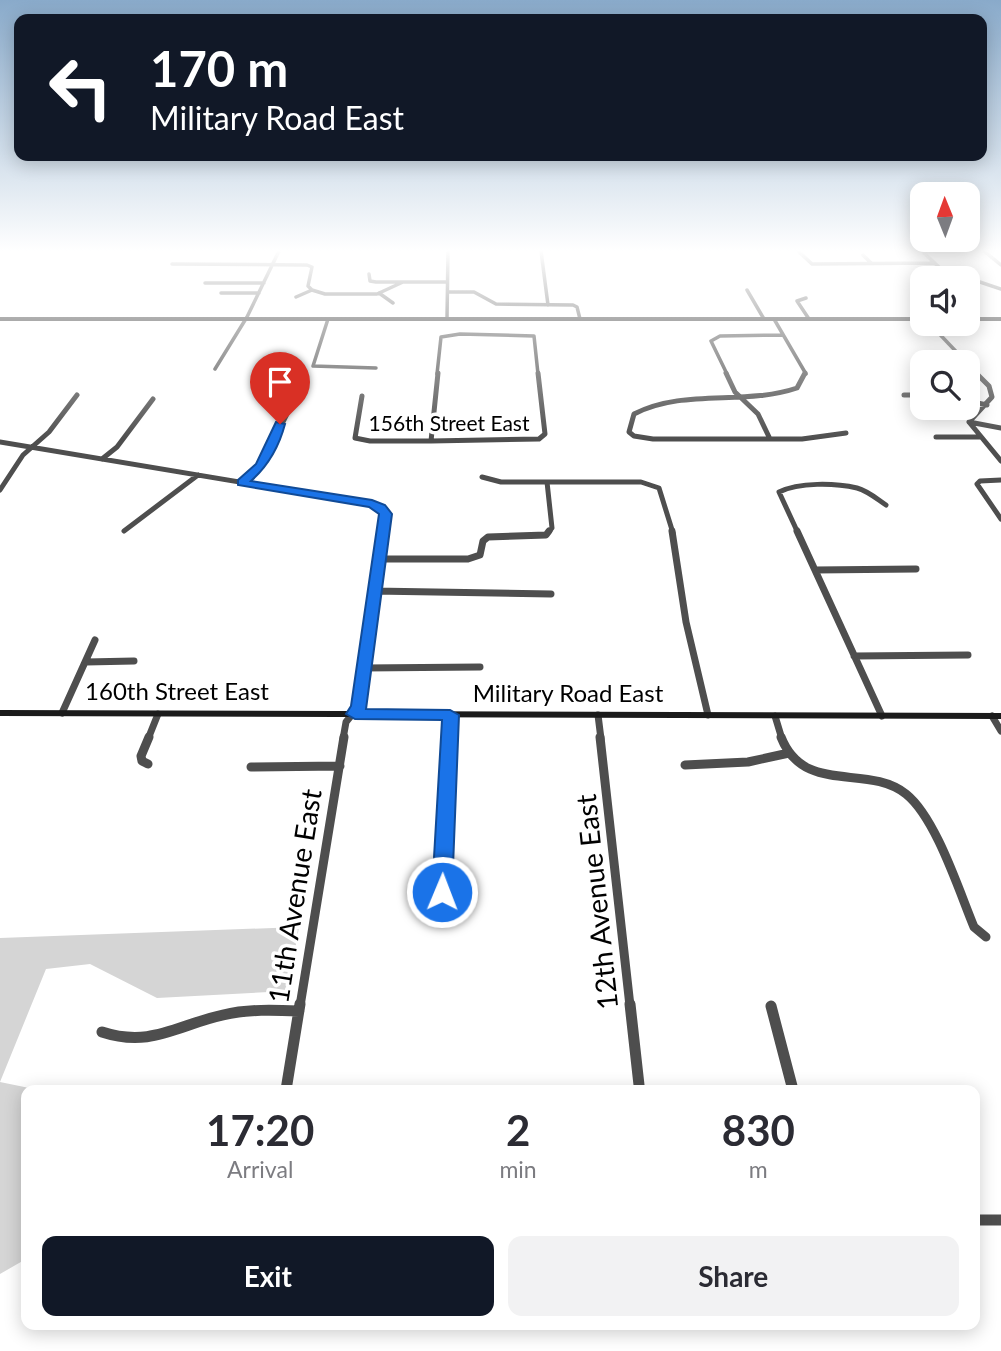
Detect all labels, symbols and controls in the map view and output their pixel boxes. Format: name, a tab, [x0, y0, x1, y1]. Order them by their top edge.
text: 170 m	[150, 39, 288, 97]
icon: left	[35, 42, 126, 133]
text: Military Road East	[150, 98, 404, 137]
north arrow	[910, 182, 980, 252]
map controls	[910, 182, 980, 420]
button: sound	[910, 266, 980, 336]
button: search	[910, 350, 980, 420]
pin	[250, 352, 310, 424]
icon: arrive	[261, 363, 299, 401]
street label: 156th Street East	[369, 410, 530, 435]
street label: 160th Street East	[85, 676, 269, 705]
street label: Military Road East	[473, 678, 664, 707]
street label: 11th Avenue East	[260, 786, 328, 1005]
street label: 12th Avenue East	[568, 793, 624, 1011]
position arrow	[405, 855, 479, 929]
text: 17:20	[206, 1105, 314, 1155]
text: 2	[506, 1105, 530, 1155]
text: 830	[722, 1105, 795, 1155]
text: Arrival	[227, 1155, 293, 1183]
text: min	[499, 1155, 537, 1183]
text: m	[749, 1155, 768, 1183]
button: Exit	[42, 1236, 494, 1316]
button: Share	[508, 1236, 959, 1316]

